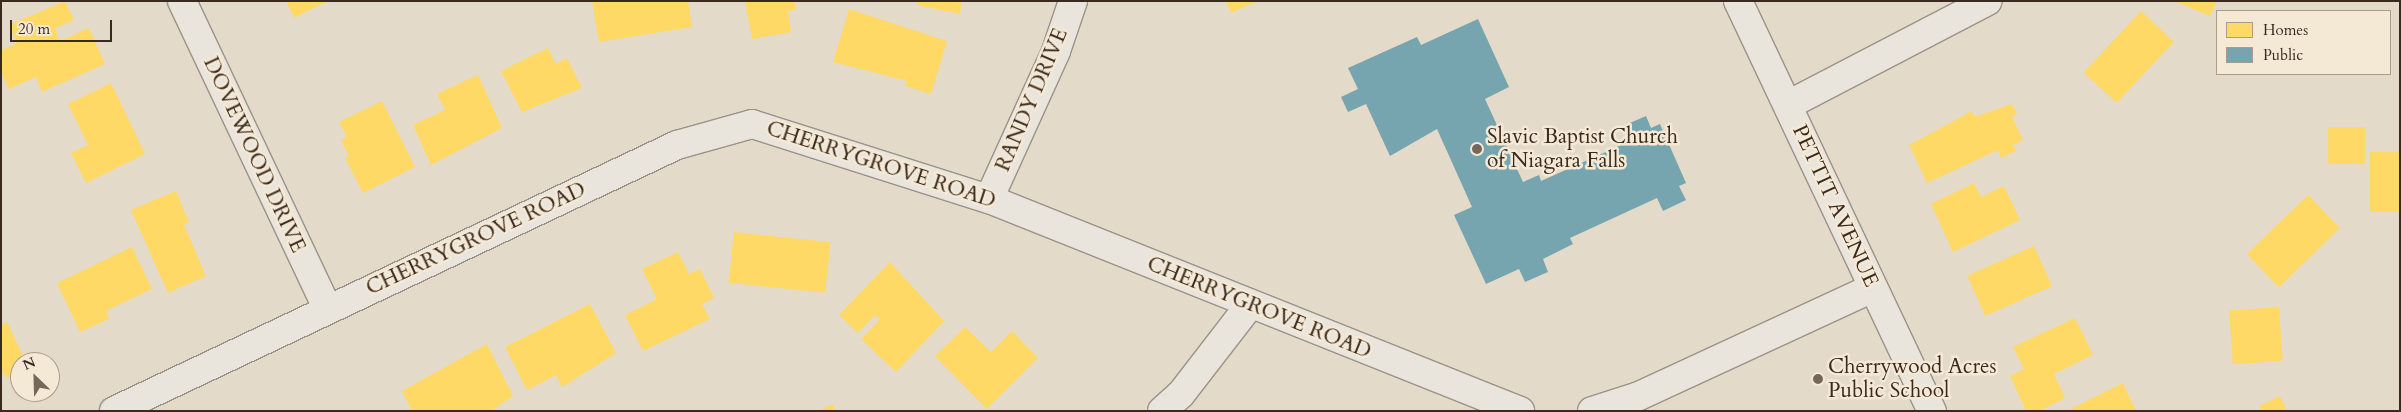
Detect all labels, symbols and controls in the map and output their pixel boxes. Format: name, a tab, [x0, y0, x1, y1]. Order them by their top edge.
scale bar	[12, 10, 115, 42]
legend	[2216, 10, 2391, 75]
text: 20 m	[18, 19, 50, 39]
text: Homes	[2263, 20, 2308, 40]
street label: RANDY DRIVE	[991, 25, 1073, 175]
text: Public	[2263, 45, 2303, 65]
street label: DOVEWOOD DRIVE	[198, 53, 310, 257]
street label: CHERRYGROVE ROAD	[763, 116, 999, 214]
street label: PETTIT AVENUE	[1786, 121, 1884, 291]
place label: Slavic Baptist Church of Niagara Falls	[1487, 124, 1678, 174]
marker: Slavic Baptist Church of Niagara Falls	[1471, 143, 1483, 155]
street label: CHERRYGROVE ROAD	[362, 177, 590, 301]
street label: CHERRYGROVE ROAD	[1143, 251, 1375, 365]
north arrow	[10, 352, 60, 402]
text: N	[20, 353, 39, 375]
place label: Cherrywood Acres Public School	[1828, 354, 1997, 404]
marker: Cherrywood Acres Public School	[1812, 373, 1824, 385]

